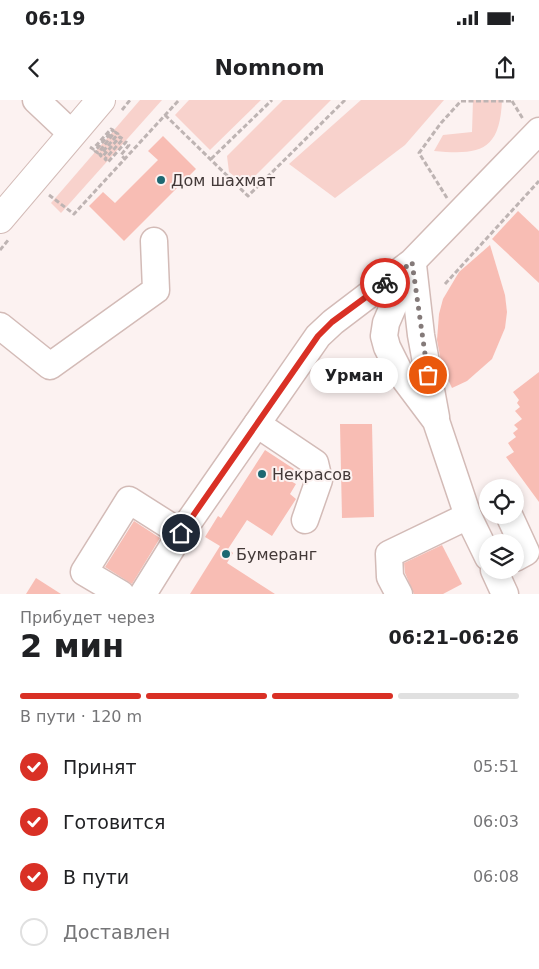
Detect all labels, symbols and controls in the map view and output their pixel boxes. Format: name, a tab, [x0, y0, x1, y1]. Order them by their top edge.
text: 06:19	[25, 7, 85, 29]
icon: back	[20, 54, 48, 82]
icon: share	[491, 54, 519, 82]
text: Nomnom	[214, 55, 325, 80]
place label: Дом шахмат	[171, 171, 276, 190]
marker: Дом шахмат	[155, 174, 167, 186]
courier	[360, 258, 410, 308]
icon: bike	[371, 269, 399, 297]
pin	[407, 354, 449, 396]
callout: Урман	[310, 358, 398, 392]
icon: bag	[414, 361, 442, 389]
text: Урман	[325, 366, 383, 385]
place label: Некрасов	[272, 465, 352, 484]
marker: Некрасов	[256, 468, 268, 480]
map controls	[479, 479, 524, 579]
button: locate	[479, 479, 524, 524]
pin	[160, 512, 202, 554]
icon: home	[167, 519, 195, 547]
button: layers	[479, 534, 524, 579]
place label: Бумеранг	[236, 545, 317, 564]
marker: Бумеранг	[220, 548, 232, 560]
text: Прибудет через	[20, 608, 155, 627]
text: 06:21–06:26	[389, 626, 519, 648]
text: 2 мин	[20, 627, 124, 665]
text: В пути · 120 m	[20, 707, 142, 726]
icon: check	[20, 753, 48, 781]
text: Принят	[63, 756, 137, 778]
text: 05:51	[473, 757, 519, 776]
icon: check	[20, 808, 48, 836]
text: Готовится	[63, 811, 165, 833]
text: 06:03	[473, 812, 519, 831]
icon: check	[20, 863, 48, 891]
text: В пути	[63, 866, 129, 888]
text: 06:08	[473, 867, 519, 886]
text: Доставлен	[63, 921, 170, 943]

